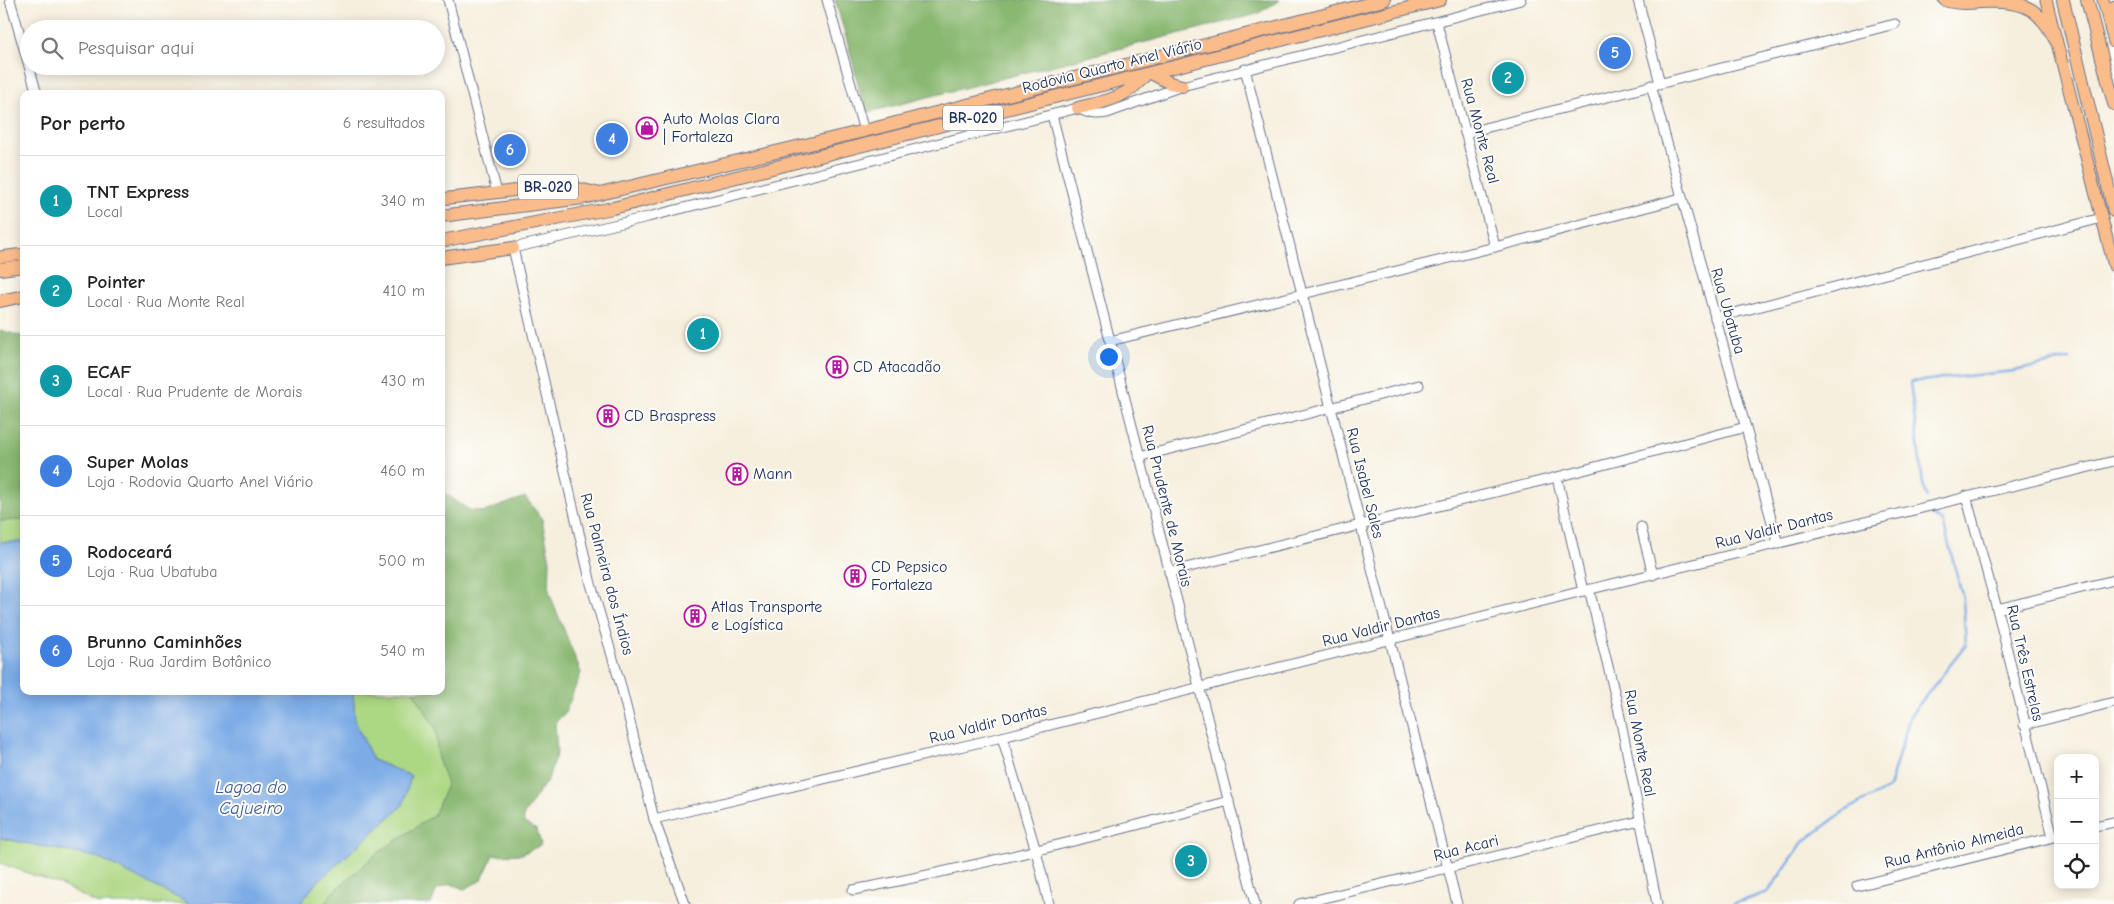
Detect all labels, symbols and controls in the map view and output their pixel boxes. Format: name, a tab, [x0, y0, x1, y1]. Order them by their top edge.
search box	[20, 20, 445, 75]
icon: search	[38, 34, 66, 62]
pin: 5	[1599, 34, 1631, 72]
street label: Rodovia Quarto Anel Viário	[1020, 35, 1204, 97]
text: Pesquisar aqui	[78, 37, 194, 59]
pin: 2	[1492, 59, 1524, 97]
street label: Rua Monte Real	[1457, 76, 1503, 186]
road number: BR-020	[943, 106, 1003, 130]
place label: Auto Molas Clara | Fortaleza	[663, 110, 780, 146]
text: Por perto	[40, 111, 125, 135]
text: 6 resultados	[343, 114, 425, 132]
shop icon: Auto Molas Clara | Fortaleza	[635, 116, 659, 140]
pin: 4	[596, 120, 628, 158]
pin: 6	[494, 131, 526, 169]
road number: BR-020	[518, 174, 578, 200]
text: TNT Express	[87, 181, 189, 203]
text: 1	[53, 192, 59, 210]
text: 340 m	[381, 192, 425, 210]
text: Local	[87, 203, 123, 221]
street label: Rua Ubatuba	[1707, 266, 1749, 356]
text: Pointer	[87, 271, 145, 293]
text: 2	[52, 282, 60, 300]
text: 410 m	[383, 282, 425, 300]
text: Local · Rua Monte Real	[87, 293, 245, 311]
pin: 1	[687, 315, 719, 353]
your location	[1096, 344, 1122, 370]
building icon: CD Atacadão	[825, 355, 849, 379]
place label: CD Atacadão	[853, 358, 941, 376]
text: ECAF	[87, 361, 131, 383]
text: 3	[52, 372, 60, 390]
text: 430 m	[381, 372, 425, 390]
text: Local · Rua Prudente de Morais	[87, 383, 302, 401]
building icon: CD Braspress	[596, 404, 620, 428]
place label: CD Braspress	[624, 407, 716, 425]
street label: Rua Prudente de Morais	[1138, 423, 1196, 589]
street label: Rua Isabel Sales	[1343, 426, 1388, 540]
text: Super Molas	[87, 451, 188, 473]
text: 4	[52, 462, 60, 480]
text: 460 m	[380, 462, 425, 480]
building icon: Mann	[725, 462, 749, 486]
place label: Mann	[753, 465, 792, 483]
text: Loja · Rodovia Quarto Anel Viário	[87, 473, 313, 491]
street label: Rua Palmeira dos Índios	[577, 491, 638, 657]
street label: Rua Valdir Dantas	[1713, 506, 1835, 552]
text: Rodoceará	[87, 541, 172, 563]
text: 5	[52, 552, 60, 570]
text: 500 m	[378, 552, 425, 570]
place label: CD Pepsico Fortaleza	[871, 558, 947, 594]
text: Loja · Rua Ubatuba	[87, 563, 217, 581]
building icon: CD Pepsico Fortaleza	[843, 564, 867, 588]
place label: Atlas Transporte e Logística	[711, 598, 822, 634]
street label: Rua Três Estrelas	[2003, 603, 2047, 723]
building icon: Atlas Transporte e Logística	[683, 604, 707, 628]
street label: Rua Valdir Dantas	[1320, 604, 1442, 650]
text: Brunno Caminhões	[87, 631, 242, 653]
text: 6	[52, 642, 60, 660]
text: 540 m	[380, 642, 425, 660]
text: Loja · Rua Jardim Botânico	[87, 653, 271, 671]
street label: Rua Monte Real	[1621, 688, 1659, 798]
street label: Rua Valdir Dantas	[927, 701, 1049, 747]
map controls	[2054, 754, 2099, 889]
button: +	[2054, 754, 2099, 799]
water label: Lagoa do Cajueiro	[215, 777, 287, 819]
button: −	[2054, 799, 2099, 844]
street label: Rua Antônio Almeida	[1883, 820, 2025, 872]
street label: Rua Acari	[1432, 831, 1500, 865]
pin: 3	[1175, 842, 1207, 880]
button: locate	[2054, 844, 2099, 889]

